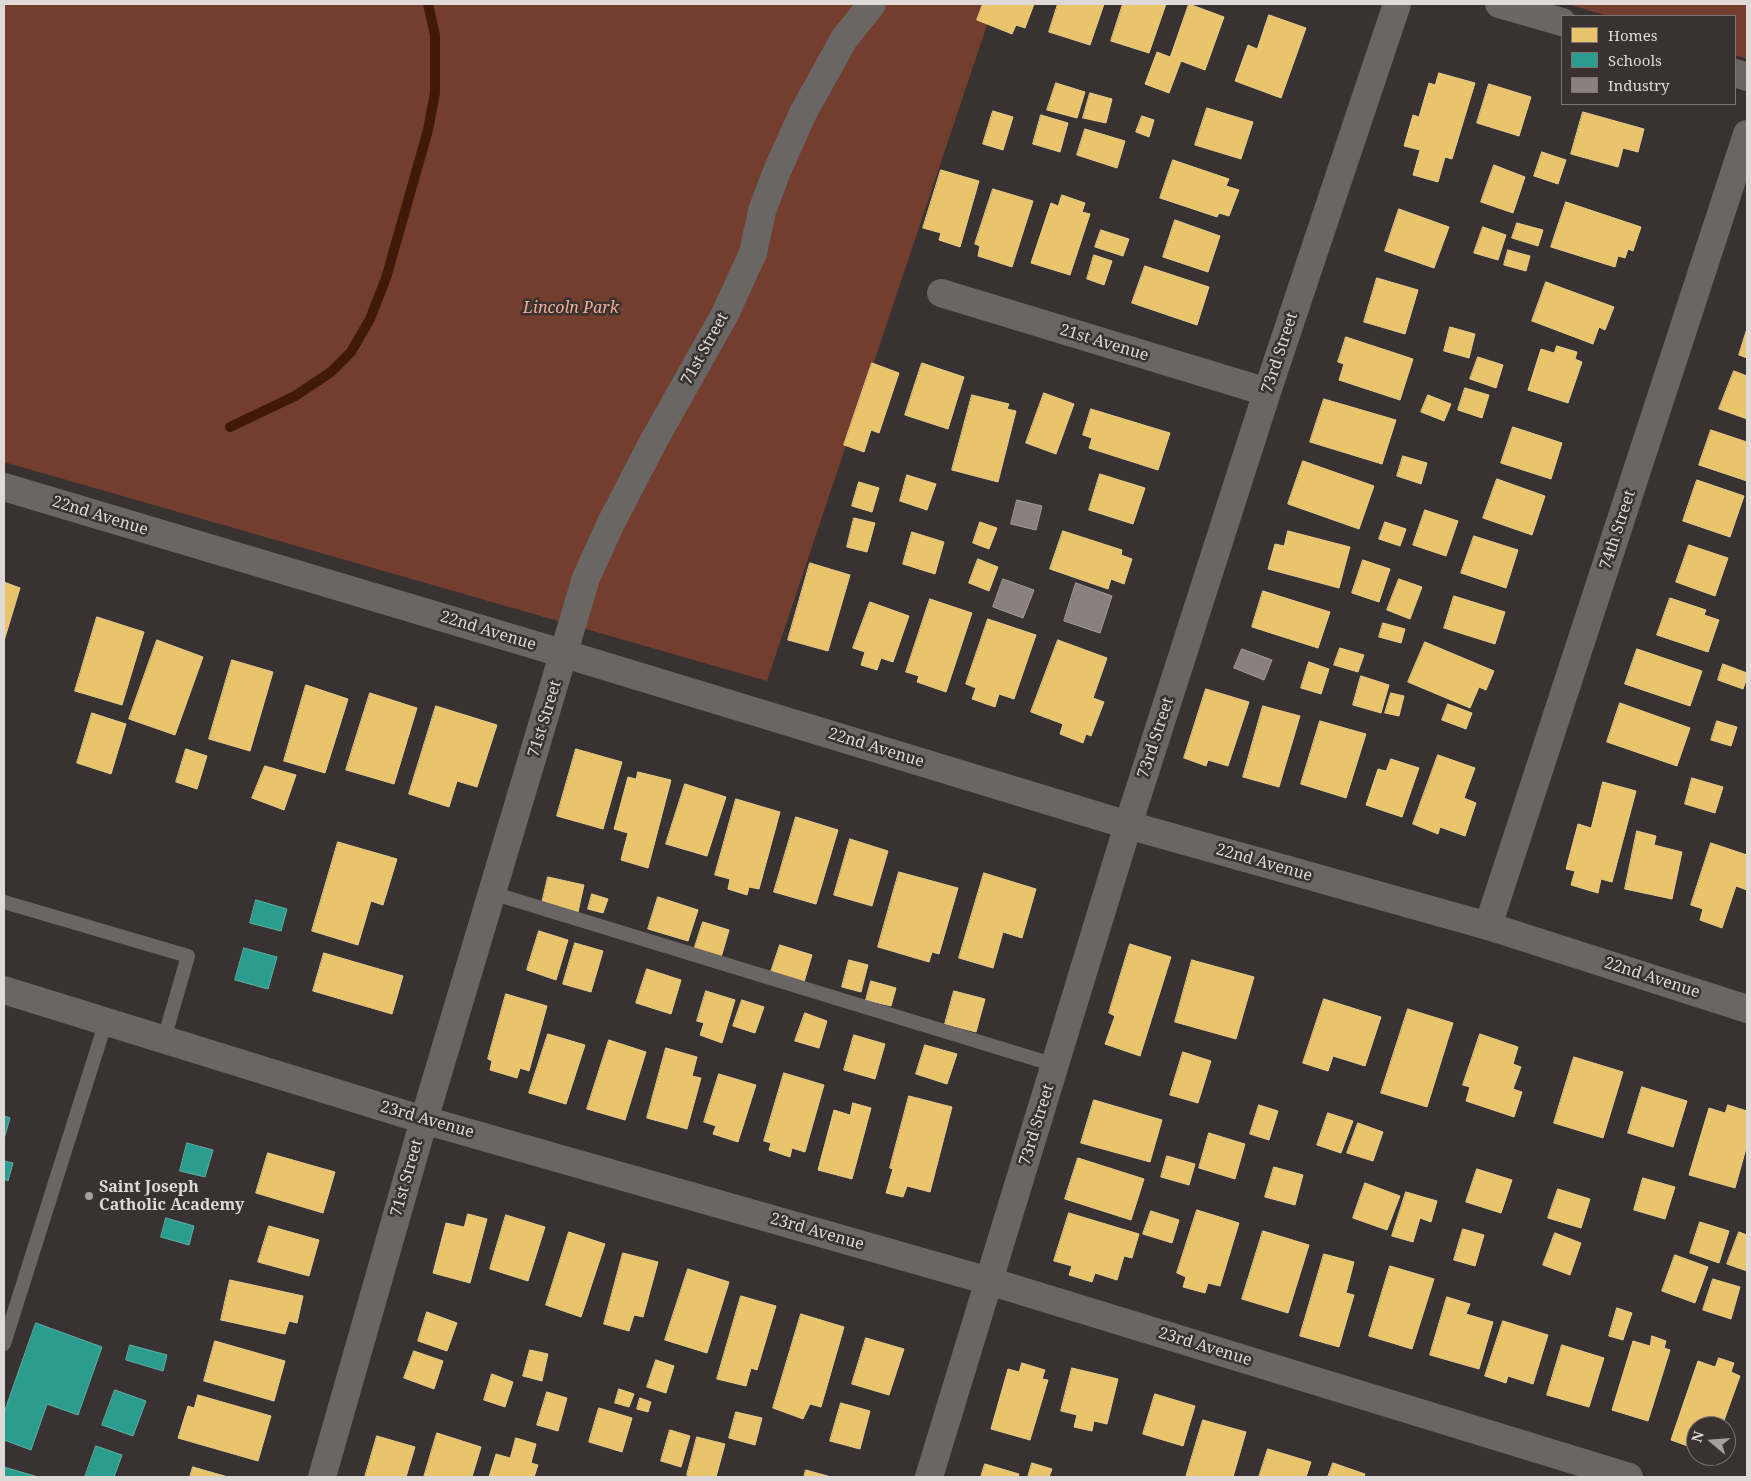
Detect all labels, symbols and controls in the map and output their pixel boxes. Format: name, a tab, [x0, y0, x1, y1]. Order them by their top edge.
legend	[1561, 15, 1736, 105]
text: Homes	[1608, 25, 1658, 45]
text: Schools	[1608, 50, 1662, 70]
text: Industry	[1608, 75, 1670, 95]
park label: Lincoln Park	[523, 298, 619, 318]
street label: 71st Street	[677, 310, 733, 388]
street label: 73rd Street	[1258, 310, 1302, 396]
street label: 21st Avenue	[1057, 320, 1151, 366]
street label: 74th Street	[1596, 488, 1640, 572]
street label: 22nd Avenue	[50, 492, 150, 540]
street label: 22nd Avenue	[438, 607, 538, 655]
street label: 71st Street	[524, 678, 566, 760]
street label: 73rd Street	[1134, 695, 1178, 781]
street label: 22nd Avenue	[826, 724, 926, 772]
street label: 22nd Avenue	[1214, 840, 1314, 886]
street label: 22nd Avenue	[1602, 954, 1702, 1002]
street label: 73rd Street	[1016, 1082, 1058, 1168]
street label: 23rd Avenue	[378, 1097, 476, 1143]
street label: 71st Street	[387, 1137, 427, 1219]
place label: Saint Joseph Catholic Academy	[99, 1177, 244, 1215]
marker: Saint Joseph Catholic Academy	[83, 1190, 95, 1202]
street label: 23rd Avenue	[768, 1209, 866, 1255]
street label: 23rd Avenue	[1156, 1324, 1254, 1370]
north arrow	[1686, 1416, 1736, 1466]
text: N	[1686, 1428, 1708, 1445]

